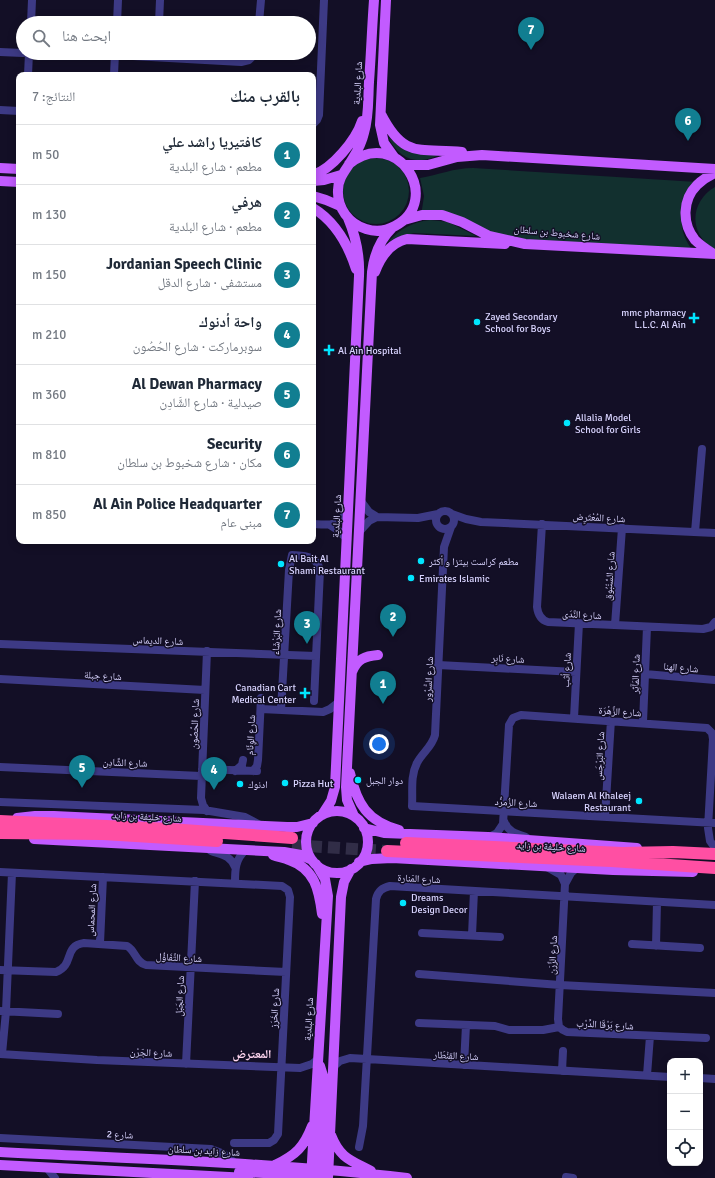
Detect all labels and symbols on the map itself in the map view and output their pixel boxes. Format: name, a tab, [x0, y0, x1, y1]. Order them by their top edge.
pin: 7	[518, 17, 544, 50]
street label: شارع البلدية	[351, 60, 365, 105]
pin: 6	[675, 108, 701, 141]
street label: شارع شخبوط بن سلطان	[513, 223, 601, 243]
place label: mmc pharmacy L.L.C. Al Ain	[621, 307, 686, 331]
place label: Zayed Secondary School for Boys	[485, 311, 558, 335]
marker: mmc pharmacy L.L.C. Al Ain	[689, 313, 699, 323]
marker: Zayed Secondary School for Boys	[472, 317, 482, 327]
marker: Al Ain Hospital	[323, 344, 335, 356]
place label: Al Ain Hospital	[338, 345, 401, 357]
place label: Allalia Model School for Girls	[575, 412, 641, 436]
marker: Allalia Model School for Girls	[562, 418, 572, 428]
street label: شارع البلدية	[330, 493, 344, 538]
street label: شارع المُعْتَرِض	[572, 511, 626, 527]
street label: شارع السَّنْبُوق	[602, 551, 618, 601]
place label: Al Bait Al Shami Restaurant	[289, 553, 365, 577]
place label: مطعم كراست بيتزا و أكثر	[428, 555, 519, 569]
marker: مطعم كراست بيتزا و أكثر	[416, 556, 426, 566]
marker: Al Bait Al Shami Restaurant	[276, 559, 286, 569]
marker: Emirates Islamic	[406, 573, 416, 583]
place label: Emirates Islamic	[419, 573, 490, 585]
pin: 2	[380, 604, 406, 637]
street label: شارع البَرْشَاء	[270, 608, 284, 655]
street label: شارع النَّدَى	[562, 608, 602, 622]
pin: 3	[294, 611, 320, 644]
street label: شارع الديماس	[132, 634, 184, 648]
street label: شارع نَابِر	[490, 652, 525, 667]
street label: شارع أثب	[559, 652, 574, 688]
street label: شارع المَآثِر	[629, 653, 643, 695]
street label: شارع السُّرُور	[422, 656, 436, 703]
street label: شارع الهنا	[663, 660, 699, 676]
street label: شارع جبلة	[84, 669, 122, 683]
pin: 1	[370, 671, 396, 704]
place label: Canadian Cart Medical Center	[232, 682, 296, 706]
marker: Canadian Cart Medical Center	[299, 687, 311, 699]
street label: شارع الحُصُون	[188, 698, 202, 750]
street label: شارع الزَّهْرَة	[598, 705, 642, 720]
street label: شارع الوِئَام	[244, 714, 259, 756]
street label: شارع البَرْجَس	[593, 731, 607, 781]
your location	[369, 734, 389, 754]
pin: 5	[69, 755, 95, 788]
street label: شارع الشَّادِن	[102, 756, 148, 770]
pin: 4	[201, 757, 227, 790]
marker: دوار الجبل	[353, 775, 363, 785]
place label: دوار الجبل	[366, 775, 403, 787]
marker: Pizza Hut	[280, 778, 290, 788]
place label: Pizza Hut	[293, 778, 334, 790]
marker: ادنوك	[235, 779, 245, 789]
place label: ادنوك	[248, 779, 268, 791]
place label: Walaem Al Khaleej Restaurant	[551, 790, 631, 814]
street label: شارع الزُمرُّد	[494, 796, 538, 810]
marker: Walaem Al Khaleej Restaurant	[634, 796, 644, 806]
street label: شارع خليفة بن زايد	[112, 809, 182, 825]
street label: شارع خليفة بن زايد	[516, 839, 586, 855]
street label: شارع المَنارة	[397, 872, 441, 886]
street label: شارع المحماس	[85, 883, 99, 937]
place label: Dreams Design Decor	[411, 892, 468, 916]
marker: Dreams Design Decor	[398, 898, 408, 908]
street label: شارع الزِّرَن	[546, 935, 560, 975]
street label: شارع التَّفَاؤُل	[155, 951, 203, 965]
street label: شارع الجَبَل	[173, 975, 187, 1017]
street label: شارع الخَرَز	[268, 987, 282, 1029]
street label: شارع البلدية	[302, 996, 316, 1041]
street label: شارع بَرْقَا الدَّرْب	[576, 1017, 635, 1033]
street label: شارع الجَرْن	[130, 1046, 173, 1060]
district label: المعترض	[233, 1047, 271, 1062]
street label: شارع القِنْطَار	[432, 1049, 479, 1063]
street label: شارع 2	[106, 1128, 134, 1142]
street label: شارع زايد بن سلطان	[168, 1143, 241, 1159]

